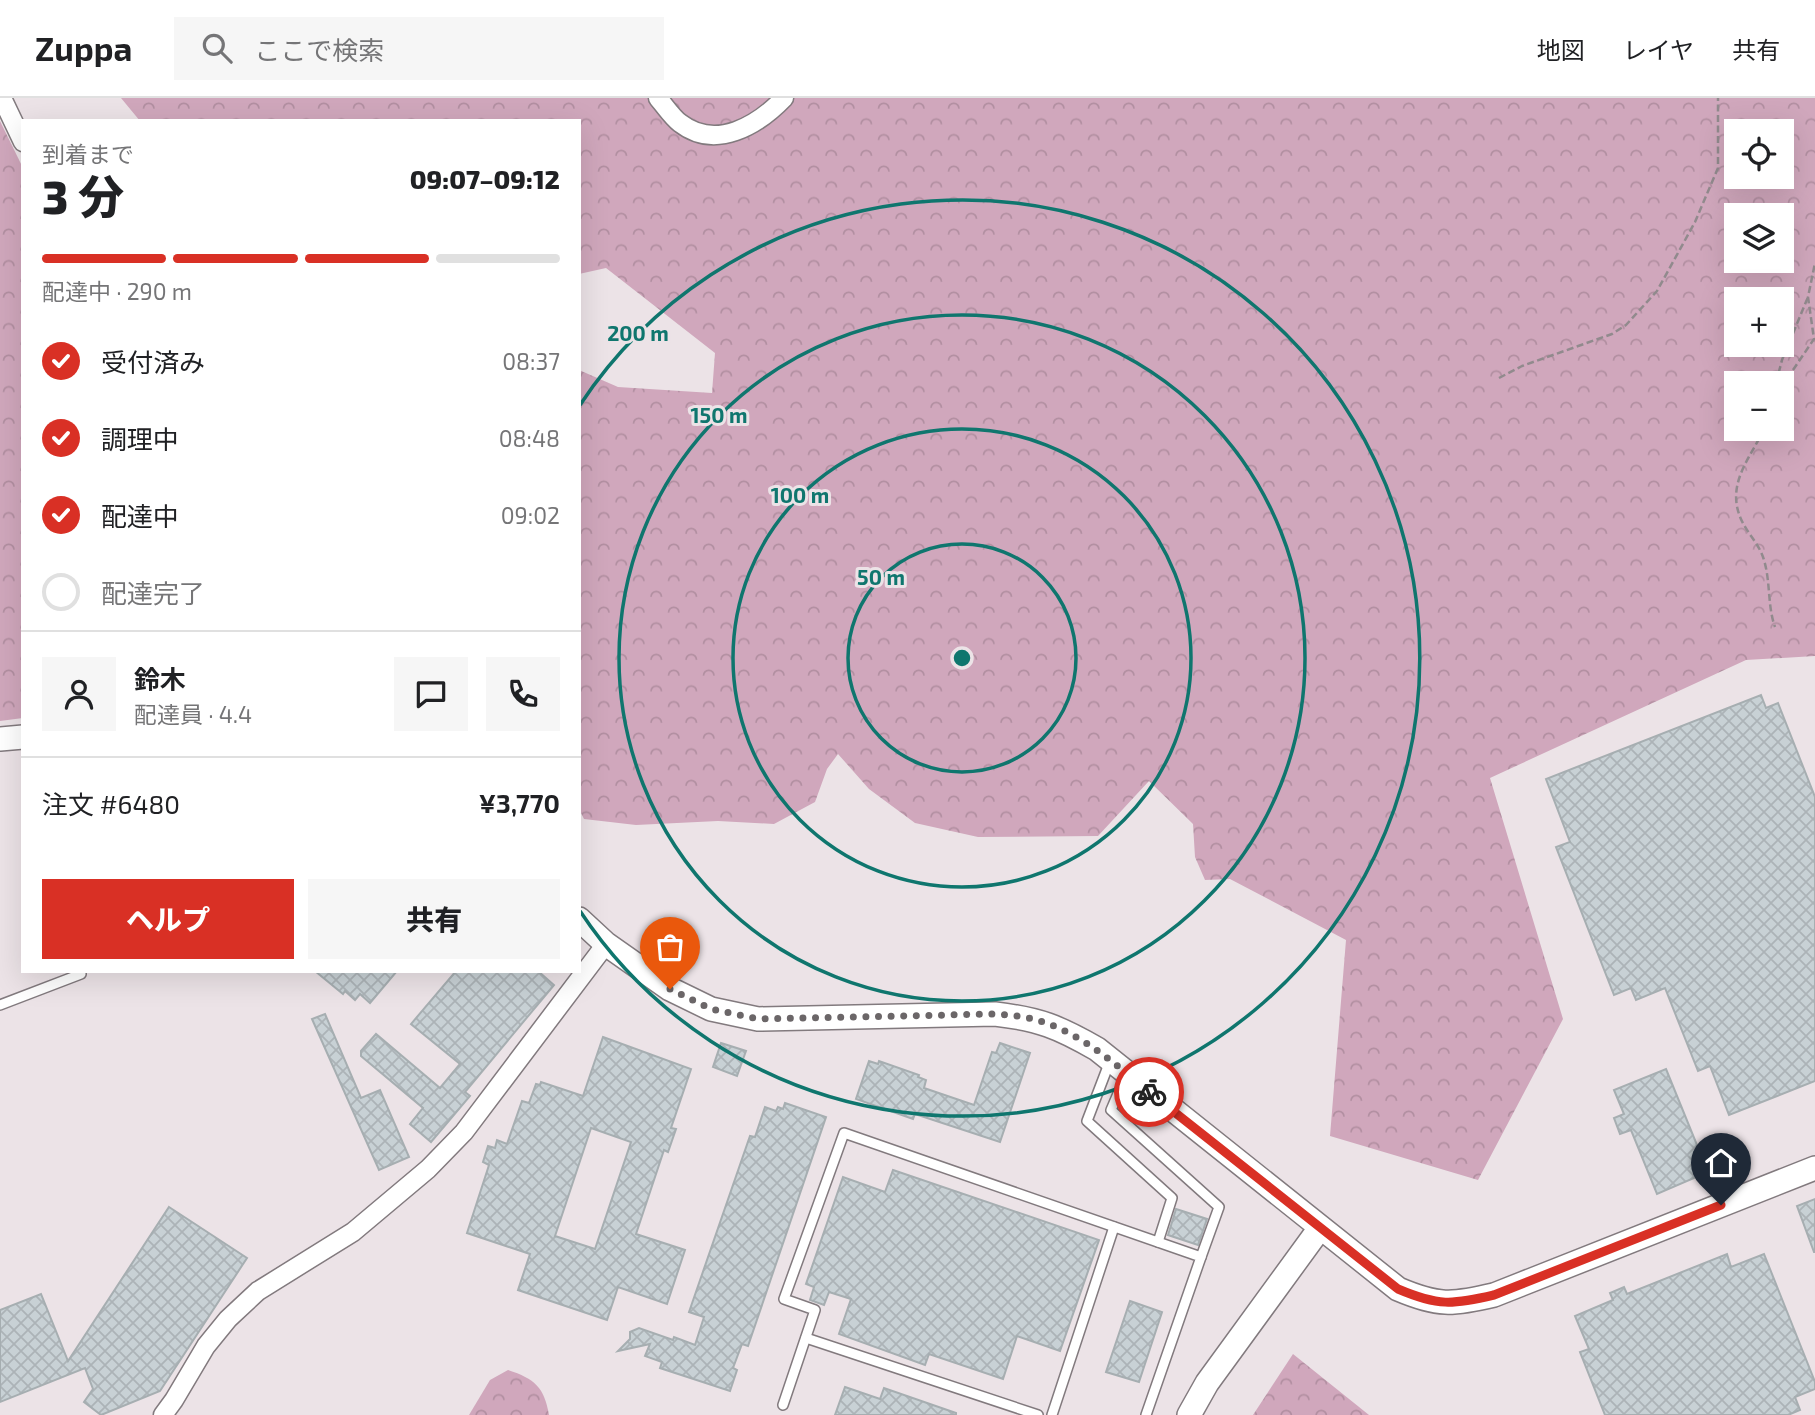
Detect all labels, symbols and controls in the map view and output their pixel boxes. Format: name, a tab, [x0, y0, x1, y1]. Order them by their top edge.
search box	[174, 17, 664, 80]
text: Zuppa	[35, 28, 132, 68]
icon: search	[198, 29, 236, 67]
text: ここで検索	[254, 34, 384, 65]
text: 地図	[1537, 35, 1585, 64]
text: レイヤ	[1623, 35, 1694, 64]
text: 共有	[1732, 35, 1780, 64]
map controls	[1724, 119, 1794, 441]
button: locate	[1724, 119, 1794, 189]
text: 到着まで	[42, 140, 134, 168]
text: 09:07–09:12	[410, 163, 560, 194]
text: 3 分	[42, 168, 124, 223]
button: layers	[1724, 203, 1794, 273]
text: 配達中 · 290 m	[42, 277, 192, 305]
button: +	[1724, 287, 1794, 357]
text: 200 m	[607, 320, 669, 345]
icon: check	[42, 342, 80, 380]
text: 受付済み	[101, 346, 205, 377]
text: 08:37	[502, 347, 560, 375]
button: −	[1724, 371, 1794, 441]
text: 150 m	[691, 402, 747, 427]
icon: check	[42, 419, 80, 457]
text: 調理中	[101, 423, 179, 454]
text: 08:48	[499, 424, 560, 452]
text: 100 m	[771, 482, 829, 507]
icon: check	[42, 496, 80, 534]
text: 配達中	[101, 500, 179, 531]
text: 09:02	[501, 501, 560, 529]
text: 50 m	[857, 564, 905, 589]
text: 配達完了	[101, 577, 205, 608]
centre of rings	[950, 646, 974, 670]
button: person	[42, 657, 116, 731]
button: chat	[394, 657, 468, 731]
button: phone	[486, 657, 560, 731]
text: 鈴木	[134, 663, 186, 694]
text: 配達員 · 4.4	[134, 700, 252, 728]
text: ¥3,770	[479, 787, 560, 818]
text: 注文 #6480	[42, 788, 180, 819]
button: ヘルプ	[42, 879, 294, 959]
button: 共有	[308, 879, 560, 959]
pin	[640, 917, 700, 989]
icon: bag	[651, 928, 689, 966]
courier	[1114, 1057, 1184, 1127]
icon: bike	[1130, 1073, 1168, 1111]
pin	[1691, 1133, 1751, 1205]
icon: home	[1702, 1144, 1740, 1182]

